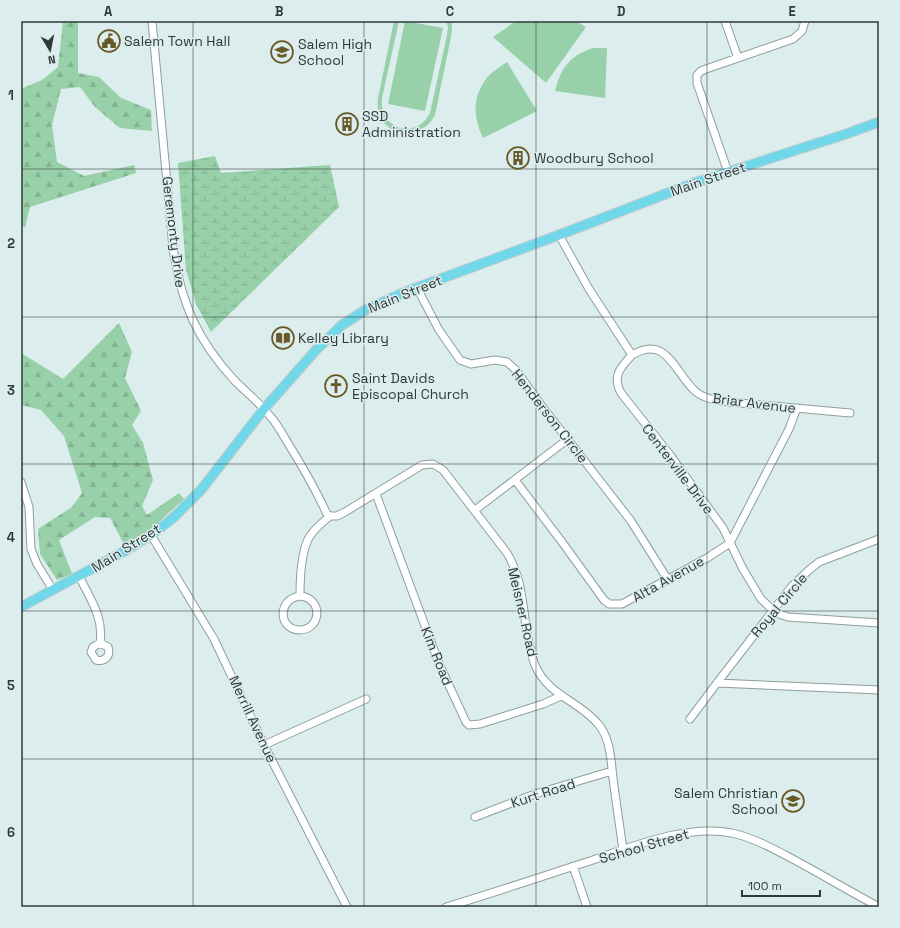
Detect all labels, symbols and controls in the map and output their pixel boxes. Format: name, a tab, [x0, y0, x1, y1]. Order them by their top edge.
text: A	[104, 3, 113, 20]
text: B	[275, 3, 284, 20]
text: C	[446, 3, 454, 20]
text: D	[617, 3, 626, 20]
text: E	[788, 3, 796, 20]
public building icon: Salem Town Hall	[96, 28, 122, 54]
north arrow	[30, 30, 70, 70]
place label: Salem Town Hall	[124, 32, 230, 50]
place label: Salem High School	[298, 35, 372, 69]
school or university icon: Salem High School	[269, 39, 295, 65]
text: N	[47, 52, 57, 67]
text: 1	[8, 87, 14, 104]
place label: SSD Administration	[362, 107, 461, 141]
building icon: SSD Administration	[334, 111, 360, 137]
building icon: Woodbury School	[505, 145, 531, 171]
place label: Woodbury School	[534, 149, 654, 167]
street label: Main Street	[668, 158, 748, 200]
street label: Geremonty Drive	[158, 175, 190, 289]
text: 2	[7, 235, 15, 252]
street label: Main Street	[365, 271, 445, 317]
library icon: Kelley Library	[270, 325, 296, 351]
place label: Kelley Library	[298, 329, 389, 347]
street label: Henderson Circle	[508, 365, 592, 467]
place label: Saint Davids Episcopal Church	[352, 369, 469, 403]
church icon: Saint Davids Episcopal Church	[323, 373, 349, 399]
text: 3	[7, 382, 15, 399]
street label: Briar Avenue	[711, 389, 797, 417]
street label: Centerville Drive	[638, 420, 718, 518]
street label: Main Street	[88, 520, 164, 576]
text: 4	[7, 529, 15, 546]
street label: Alta Avenue	[629, 552, 707, 606]
street label: Meisner Road	[504, 565, 542, 659]
street label: Royal Circle	[747, 569, 811, 641]
street label: Kim Road	[417, 624, 457, 688]
street label: Merrill Avenue	[225, 673, 281, 765]
text: 5	[7, 677, 15, 694]
street label: Kurt Road	[509, 774, 577, 812]
place label: Salem Christian School	[674, 784, 778, 818]
school or university icon: Salem Christian School	[780, 788, 806, 814]
text: 6	[7, 824, 15, 841]
street label: School Street	[597, 825, 691, 867]
scale bar	[742, 872, 820, 898]
text: 100 m	[748, 878, 782, 894]

